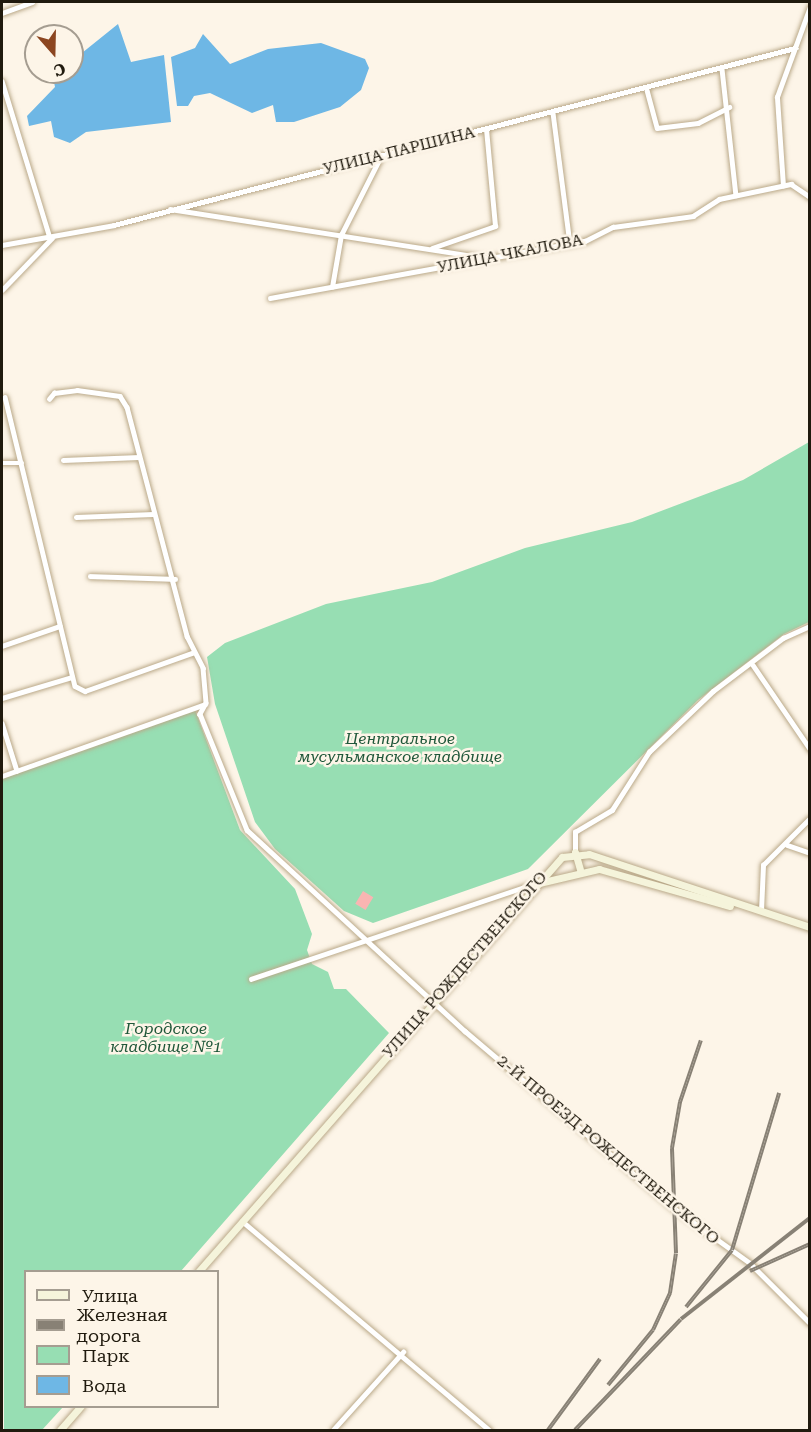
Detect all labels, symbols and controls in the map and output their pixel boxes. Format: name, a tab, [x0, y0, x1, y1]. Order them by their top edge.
north arrow	[24, 24, 84, 84]
text: С	[51, 59, 68, 80]
street label: УЛИЦА ПАРШИНА	[321, 123, 477, 179]
street label: УЛИЦА ЧКАЛОВА	[436, 230, 584, 278]
park label: Центральное мусульманское кладбище	[298, 729, 502, 767]
street label: УЛИЦА РОЖДЕСТВЕНСКОГО	[379, 868, 551, 1062]
park label: Городское кладбище №1	[110, 1019, 222, 1057]
street label: 2-Й ПРОЕЗД РОЖДЕСТВЕНСКОГО	[493, 1051, 723, 1249]
legend	[24, 1270, 219, 1408]
text: Улица	[82, 1285, 138, 1306]
text: Железная дорога	[77, 1304, 167, 1346]
text: Парк	[82, 1345, 130, 1366]
text: Вода	[82, 1375, 126, 1396]

